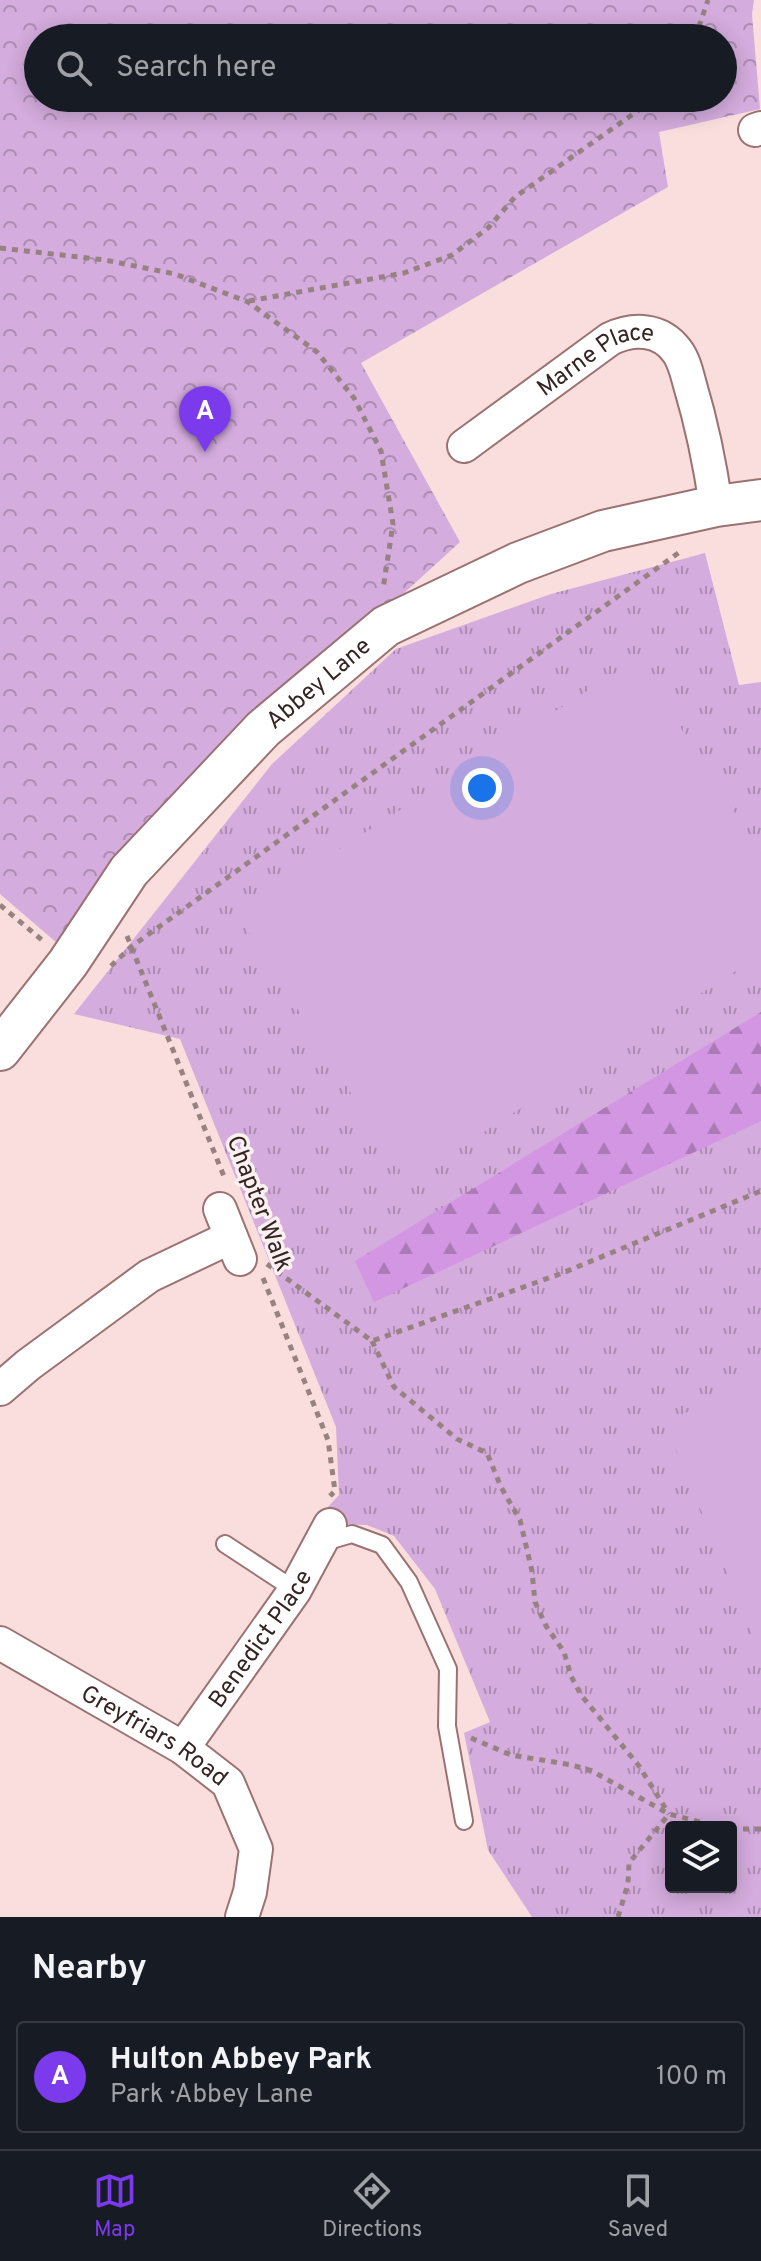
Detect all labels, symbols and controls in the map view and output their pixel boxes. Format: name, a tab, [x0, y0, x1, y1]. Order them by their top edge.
search box	[24, 24, 737, 112]
icon: search	[52, 46, 96, 90]
text: Search here	[116, 50, 276, 87]
street label: Marne Place	[532, 319, 656, 404]
pin: A	[179, 386, 231, 452]
street label: Abbey Lane	[261, 632, 378, 737]
your location	[462, 768, 502, 808]
street label: Chapter Walk	[218, 1132, 298, 1276]
street label: Benedict Place	[203, 1565, 320, 1715]
street label: Greyfriars Road	[75, 1679, 233, 1794]
map controls	[665, 1821, 737, 1893]
button: layers	[665, 1821, 737, 1893]
text: Nearby	[32, 1948, 147, 1991]
text: Hulton Abbey Park	[110, 2042, 372, 2079]
text: A	[51, 2061, 69, 2094]
text: 100 m	[656, 2061, 727, 2094]
text: Park · Abbey Lane	[110, 2079, 313, 2112]
tab: Map	[93, 2169, 137, 2244]
tab: Directions	[322, 2169, 422, 2244]
tab: Saved	[608, 2169, 668, 2244]

